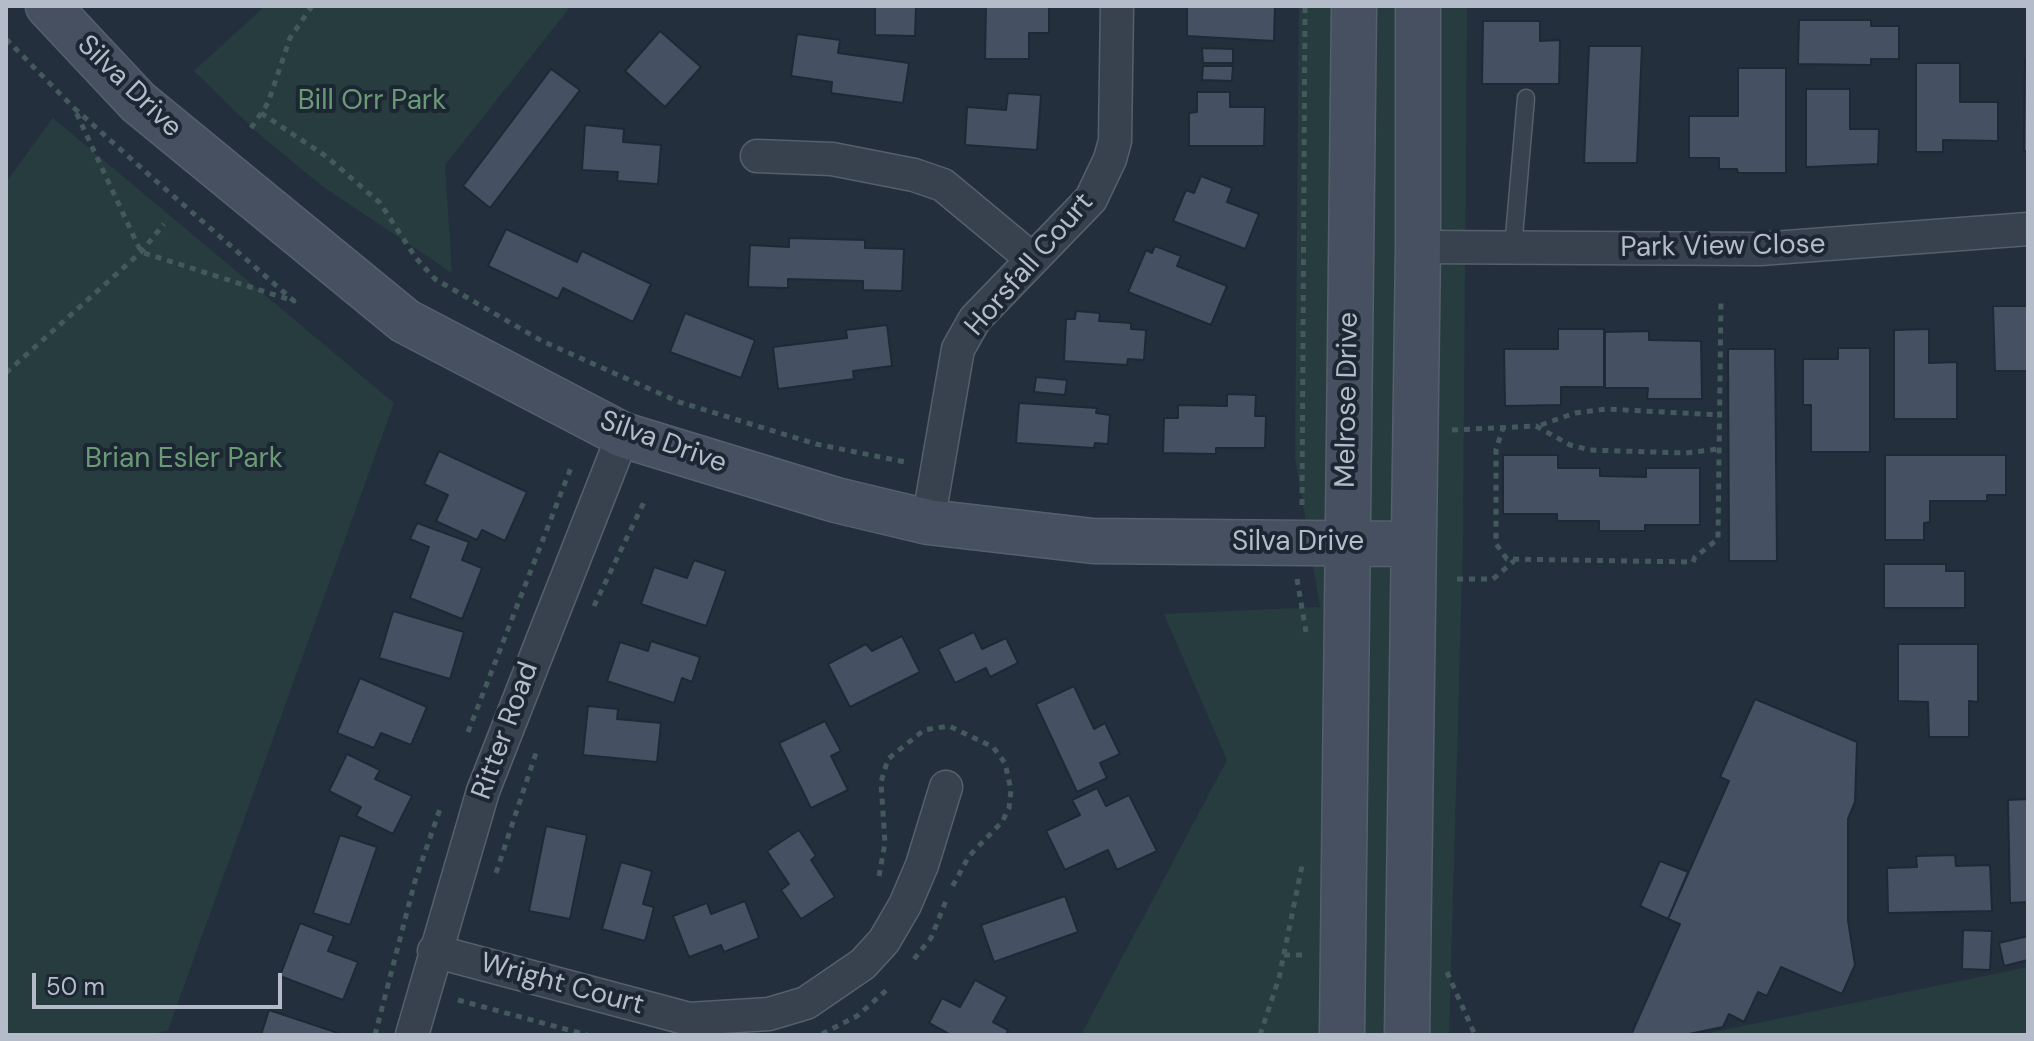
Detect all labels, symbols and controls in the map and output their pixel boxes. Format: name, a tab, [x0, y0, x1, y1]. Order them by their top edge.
street label: Silva Drive	[70, 29, 188, 145]
park label: Bill Orr Park	[298, 85, 446, 119]
street label: Horsfall Court	[959, 187, 1101, 343]
street label: Park View Close	[1620, 228, 1826, 266]
street label: Melrose Drive	[1330, 312, 1366, 488]
street label: Silva Drive	[595, 405, 731, 481]
park label: Brian Esler Park	[85, 443, 283, 477]
street label: Silva Drive	[1232, 526, 1364, 560]
street label: Ritter Road	[466, 658, 546, 804]
street label: Wright Court	[477, 947, 647, 1023]
scale bar	[36, 957, 286, 1007]
text: 50 m	[46, 971, 105, 1002]

